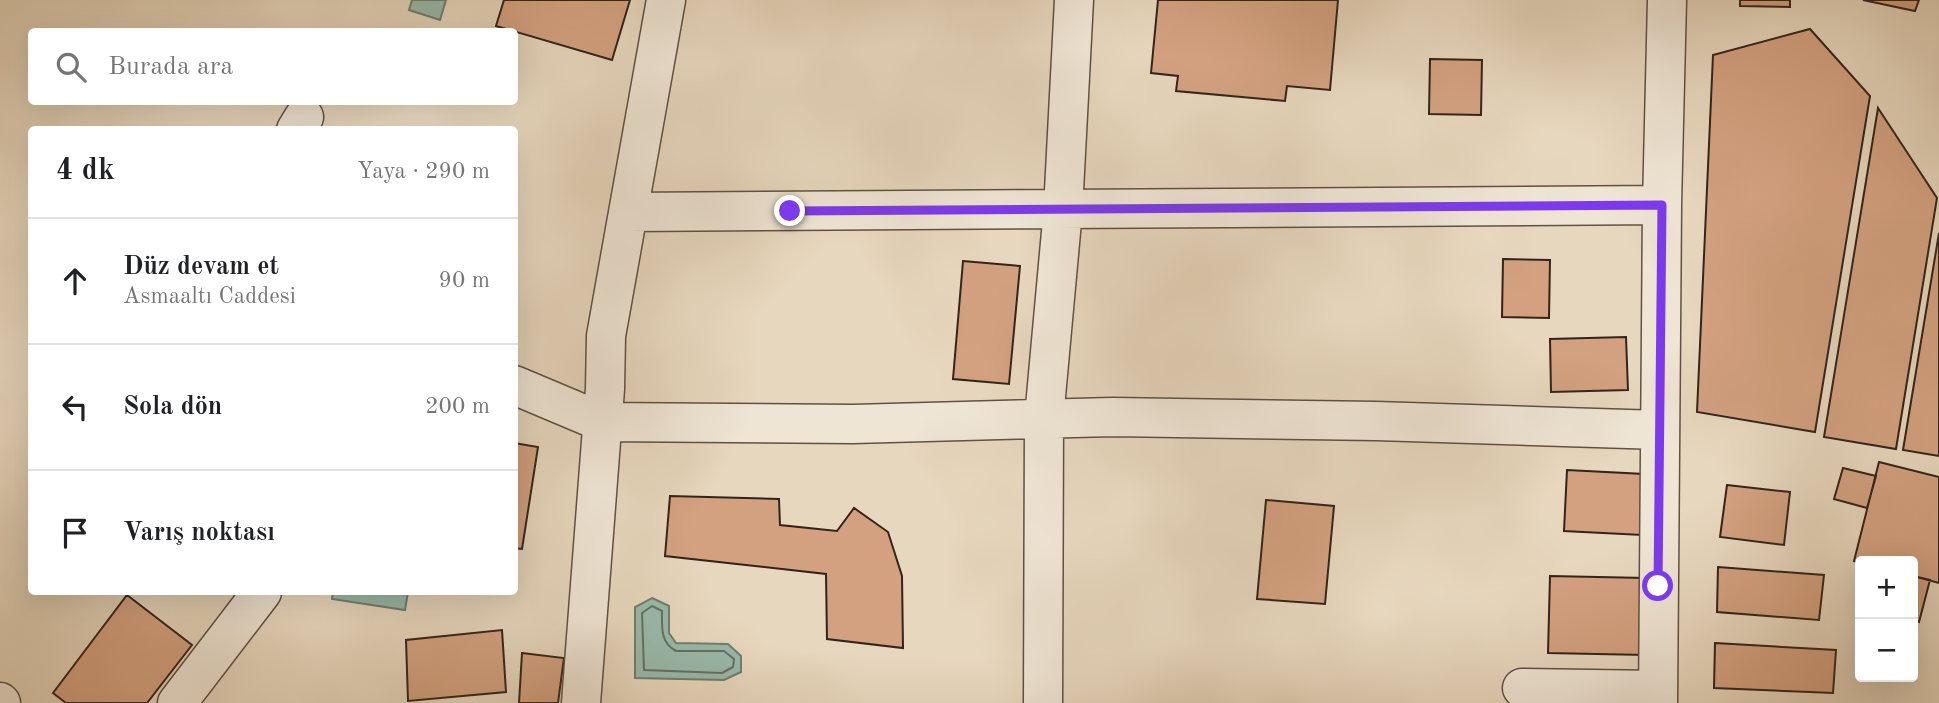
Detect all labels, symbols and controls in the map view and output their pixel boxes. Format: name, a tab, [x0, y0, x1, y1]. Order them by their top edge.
search box	[28, 28, 518, 105]
icon: search	[52, 48, 90, 86]
text: Burada ara	[108, 54, 233, 80]
text: 4 dk	[56, 156, 115, 186]
text: Yaya · 290 m	[357, 160, 490, 183]
route end	[774, 195, 805, 226]
text: Düz devam et	[123, 254, 279, 280]
icon: ahead	[56, 262, 94, 300]
text: 90 m	[439, 269, 490, 292]
text: Asmaaltı Caddesi	[123, 285, 296, 308]
icon: left	[56, 388, 94, 426]
text: Sola dön	[123, 394, 222, 420]
text: 200 m	[425, 395, 490, 418]
icon: arrive	[56, 514, 94, 552]
text: Varış noktası	[123, 520, 275, 546]
map controls	[1855, 556, 1918, 682]
button: +	[1855, 556, 1918, 619]
route start	[1642, 570, 1673, 601]
button: −	[1855, 619, 1918, 682]

